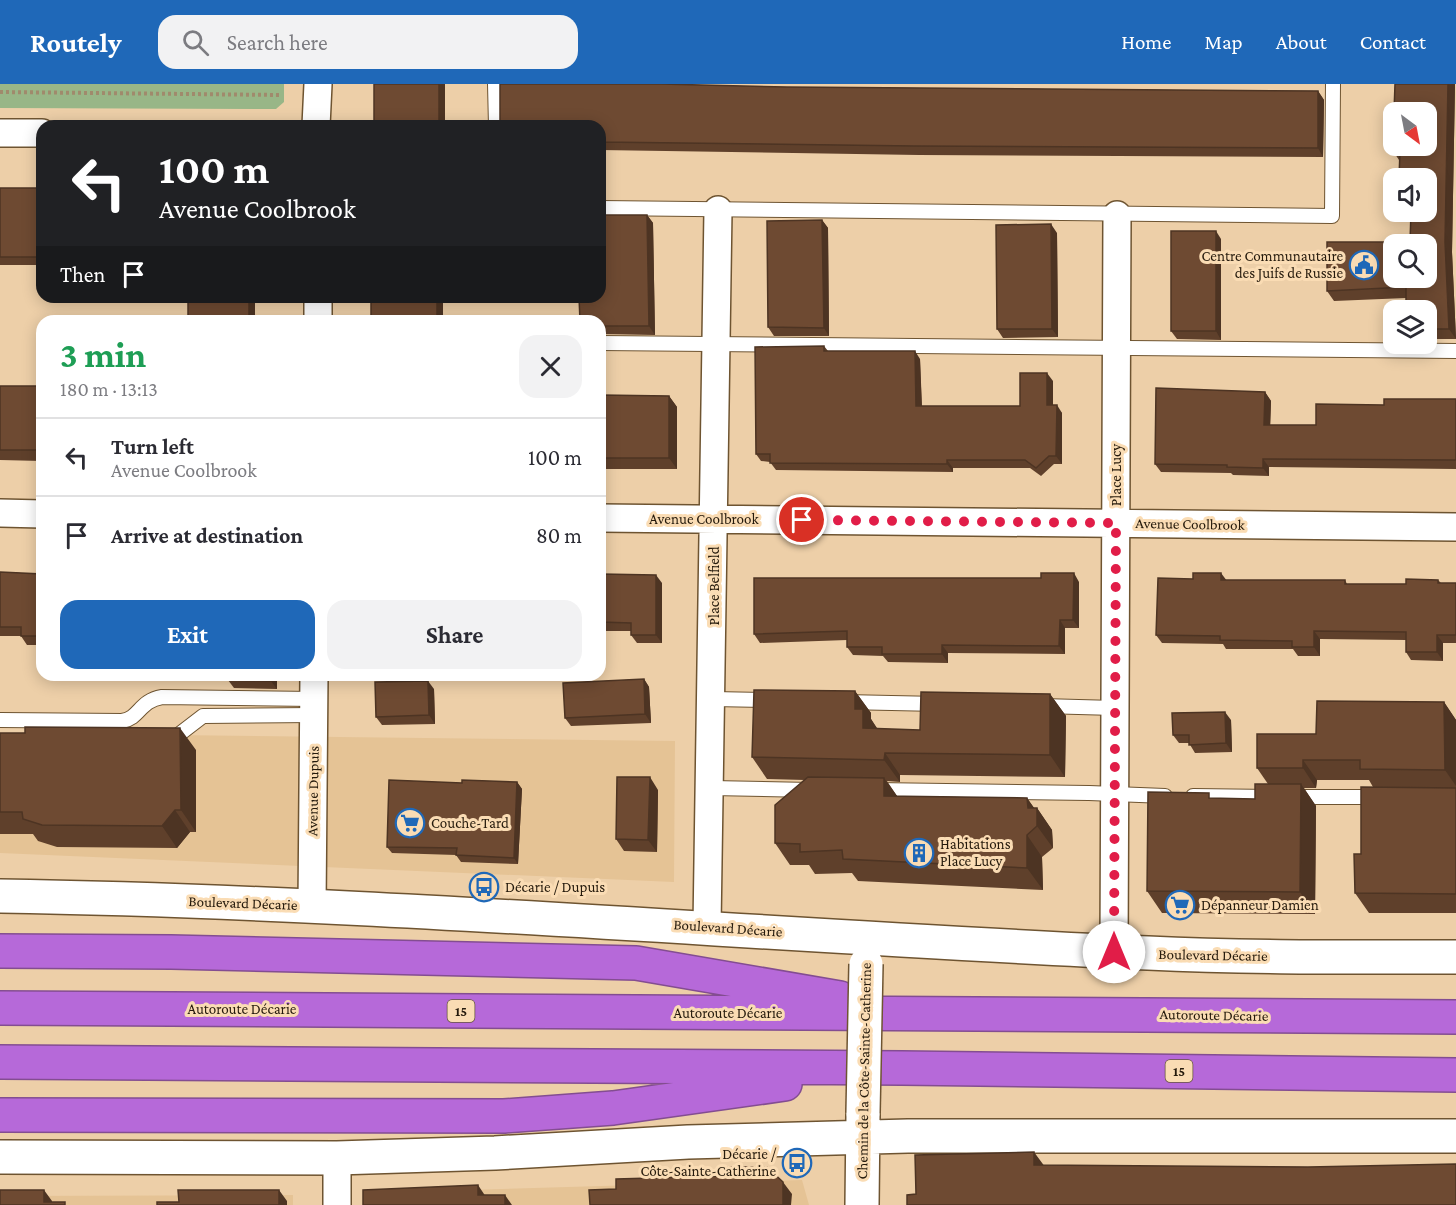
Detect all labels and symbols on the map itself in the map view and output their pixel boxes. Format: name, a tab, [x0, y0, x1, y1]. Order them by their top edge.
north arrow	[1383, 102, 1437, 156]
place label: Centre Communautaire des Juifs de Russie	[1202, 248, 1343, 282]
public building icon: Centre Communautaire des Juifs de Russie	[1348, 249, 1380, 281]
street label: Place Lucy	[1108, 444, 1125, 506]
pin	[776, 494, 827, 545]
street label: Avenue Coolbrook	[649, 511, 760, 527]
street label: Avenue Coolbrook	[1135, 515, 1246, 533]
street label: Place Belfield	[706, 546, 722, 626]
street label: Avenue Dupuis	[304, 745, 323, 836]
supermarket icon: Couche-Tard	[394, 807, 426, 839]
place label: Couche-Tard	[431, 815, 509, 831]
place label: Habitations Place Lucy	[940, 836, 1011, 870]
building icon: Habitations Place Lucy	[903, 837, 935, 869]
bus stop icon: Décarie / Dupuis	[468, 871, 500, 903]
place label: Décarie / Dupuis	[505, 879, 605, 896]
supermarket icon: Dépanneur Damien	[1164, 889, 1196, 921]
street label: Boulevard Décarie	[188, 893, 298, 913]
place label: Dépanneur Damien	[1201, 897, 1319, 914]
street label: Boulevard Décarie	[673, 916, 783, 940]
position arrow	[1082, 920, 1146, 984]
street label: Boulevard Décarie	[1158, 946, 1268, 964]
street label: Chemin de la Côte-Sainte-Catherine	[854, 962, 874, 1180]
road number: 15	[448, 1000, 474, 1022]
street label: Autoroute Décarie	[188, 1001, 297, 1017]
street label: Autoroute Décarie	[674, 1005, 783, 1021]
street label: Autoroute Décarie	[1159, 1006, 1269, 1024]
road number: 15	[1166, 1060, 1192, 1082]
place label: Décarie / Côte-Sainte-Catherine	[640, 1146, 777, 1179]
bus stop icon: Décarie / Côte-Sainte-Catherine	[781, 1147, 813, 1179]

